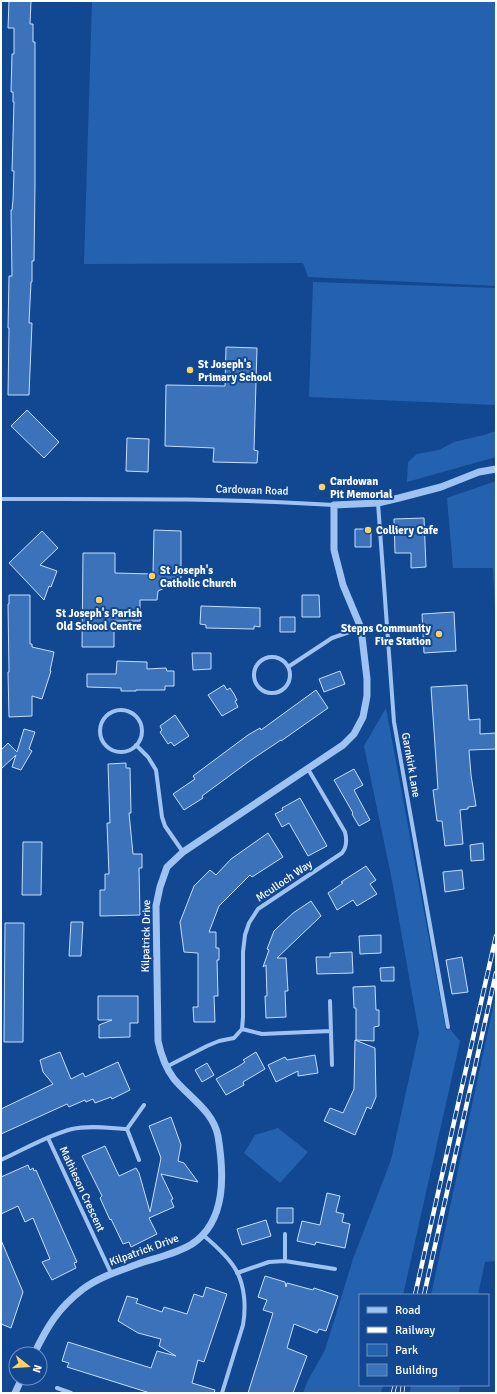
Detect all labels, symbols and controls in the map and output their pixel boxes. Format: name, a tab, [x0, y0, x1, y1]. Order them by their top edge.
place label: St Joseph's Primary School	[198, 358, 272, 384]
marker: St Joseph's Primary School	[185, 365, 195, 375]
place label: Cardowan Pit Memorial	[330, 475, 393, 501]
street label: Cardowan Road	[215, 482, 289, 498]
marker: Cardowan Pit Memorial	[317, 482, 327, 492]
place label: Colliery Cafe	[376, 524, 439, 537]
marker: Colliery Cafe	[363, 525, 373, 535]
place label: St Joseph's Catholic Church	[160, 564, 236, 590]
marker: St Joseph's Catholic Church	[147, 571, 157, 581]
marker: St Joseph's Parish Old School Centre	[94, 595, 104, 605]
place label: St Joseph's Parish Old School Centre	[56, 607, 142, 633]
place label: Stepps Community Fire Station	[341, 622, 432, 648]
marker: Stepps Community Fire Station	[434, 629, 444, 639]
street label: Garnkirk Lane	[399, 731, 423, 799]
street label: Mculloch Way	[253, 857, 315, 905]
street label: Kilpatrick Drive	[139, 899, 153, 973]
street label: Mathieson Crescent	[56, 1144, 108, 1234]
street label: Kilpatrick Drive	[108, 1231, 180, 1269]
legend	[359, 1294, 489, 1386]
text: Road	[395, 1303, 421, 1318]
text: Railway	[395, 1323, 435, 1338]
text: Park	[395, 1343, 418, 1358]
north arrow	[8, 1346, 48, 1386]
text: N	[30, 1363, 44, 1374]
text: Building	[395, 1363, 438, 1378]

